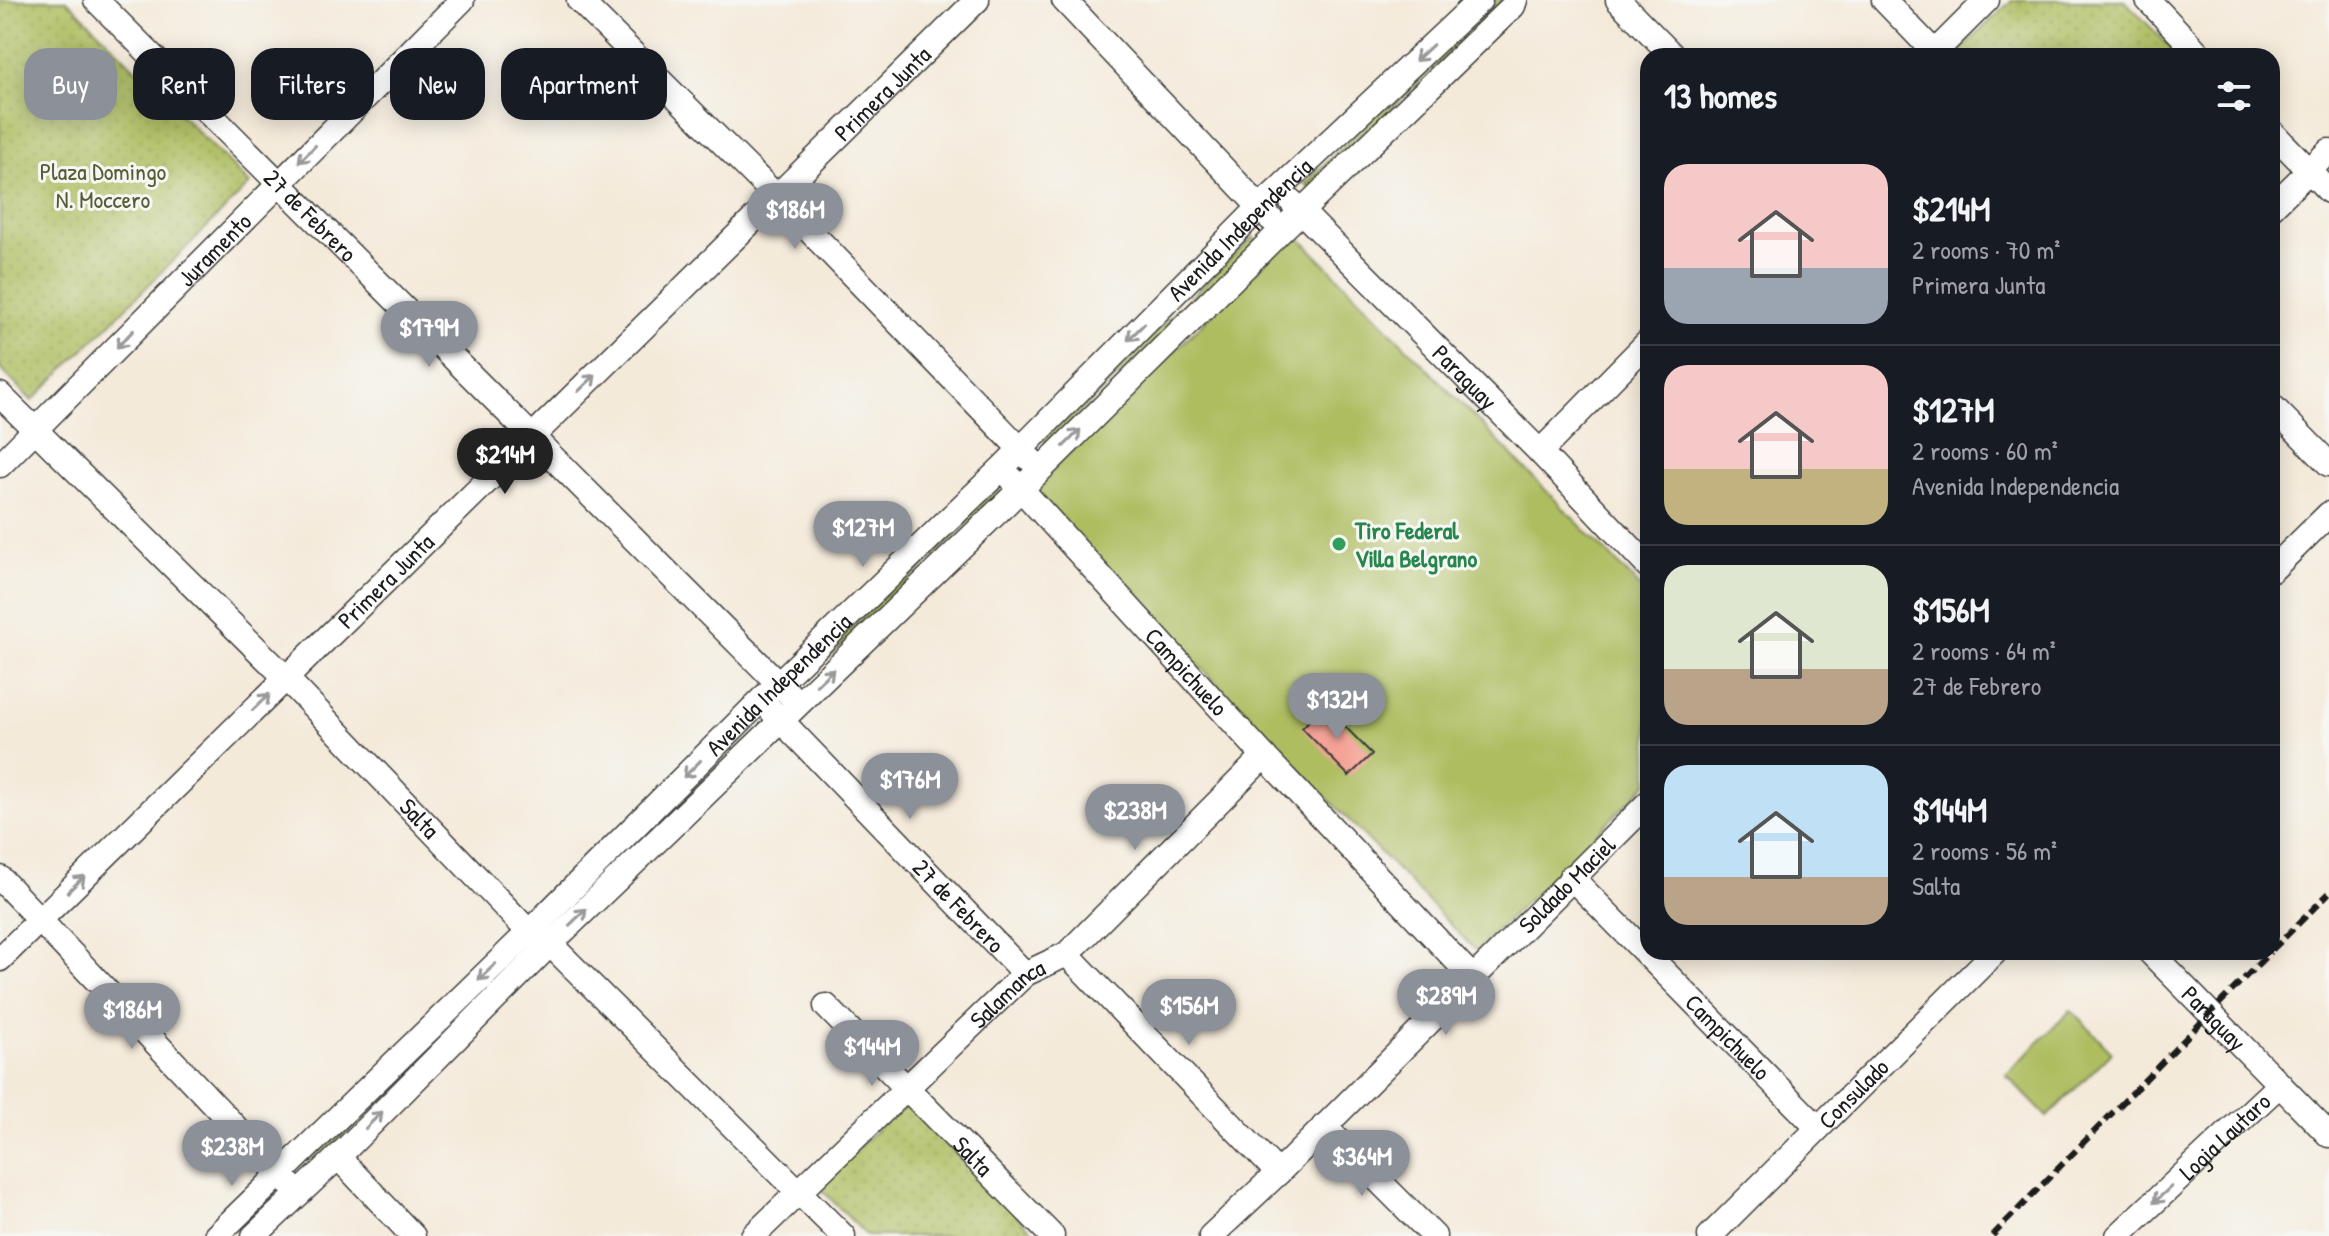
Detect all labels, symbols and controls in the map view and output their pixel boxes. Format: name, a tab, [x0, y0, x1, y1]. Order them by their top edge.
street label: Primera Junta	[827, 39, 937, 148]
one-way arrow	[1414, 44, 1434, 62]
chip: Buy	[24, 48, 117, 120]
chip: Rent	[133, 48, 235, 120]
chip: Filters	[251, 48, 374, 120]
chip: New	[390, 48, 485, 120]
chip: Apartment	[501, 48, 667, 120]
text: 13 homes	[1664, 73, 1777, 119]
icon: filters	[2212, 74, 2256, 118]
one-way arrow	[298, 144, 317, 163]
street label: Avenida Independencia	[1160, 150, 1319, 308]
park label: Plaza Domingo N. Moccero	[40, 155, 167, 215]
street label: 27 de Febrero	[257, 162, 365, 269]
pin: $186M	[739, 183, 851, 251]
text: $214M	[1912, 186, 1990, 232]
text: $186M	[765, 191, 825, 226]
icon: home	[1728, 196, 1824, 292]
street label: Juramento	[171, 205, 258, 293]
text: 2 rooms · 70 m²	[1912, 232, 2060, 267]
text: Primera Junta	[1912, 267, 2045, 302]
pin: $179M	[373, 301, 485, 369]
text: $179M	[399, 309, 459, 344]
one-way arrow	[1127, 322, 1146, 342]
one-way arrow	[116, 329, 135, 348]
street label: Paraguay	[1426, 337, 1505, 416]
one-way arrow	[577, 374, 596, 393]
text: $127M	[1912, 387, 1995, 433]
icon: home	[1728, 397, 1824, 493]
pin: $214M	[449, 428, 561, 496]
one-way arrow	[1062, 429, 1081, 448]
text: 2 rooms · 60 m²	[1912, 433, 2058, 468]
text: $214M	[475, 436, 535, 471]
text: Avenida Independencia	[1912, 468, 2119, 503]
pin: $127M	[807, 501, 919, 569]
text: $127M	[831, 509, 895, 544]
place label: Tiro Federal Villa Belgrano	[1354, 514, 1477, 575]
street label: Primera Junta	[330, 526, 441, 635]
marker: Tiro Federal Villa Belgrano	[1330, 535, 1348, 553]
text: $156M	[1912, 587, 1990, 633]
icon: home	[1728, 597, 1824, 693]
street label: Avenida Independencia	[699, 606, 858, 762]
street label: Campichuelo	[1138, 620, 1236, 723]
text: 2 rooms · 64 m²	[1912, 633, 2056, 668]
one-way arrow	[815, 668, 835, 687]
text: 27 de Febrero	[1912, 668, 2041, 703]
pin: $132M	[1281, 673, 1393, 741]
text: $132M	[1306, 681, 1368, 716]
one-way arrow	[251, 693, 270, 712]
pin: $176M	[854, 753, 966, 821]
one-way arrow	[683, 759, 702, 778]
text: $176M	[879, 761, 941, 796]
pin: $238M	[1079, 784, 1191, 852]
text: $144M	[1912, 787, 1987, 833]
street label: Salta	[393, 791, 447, 845]
text: $238M	[1103, 792, 1167, 827]
icon: home	[1728, 797, 1824, 893]
street label: Soldado Maciel	[1511, 829, 1622, 940]
text: 2 rooms · 56 m²	[1912, 833, 2057, 868]
street label: 27 de Febrero	[906, 851, 1012, 960]
text: Salta	[1912, 868, 1960, 903]
one-way arrow	[66, 875, 86, 894]
one-way arrow	[568, 908, 587, 927]
street label: Salamanca	[962, 951, 1050, 1035]
one-way arrow	[477, 963, 497, 982]
pin: $289M	[1390, 969, 1502, 1037]
text: $289M	[1415, 977, 1477, 1012]
street label: Paraguay	[2175, 978, 2254, 1057]
pin: $156M	[1133, 979, 1245, 1047]
pin: $186M	[76, 983, 188, 1051]
text: $156M	[1159, 987, 1219, 1022]
street label: Campichuelo	[1678, 987, 1778, 1087]
text: $186M	[102, 991, 162, 1026]
pin: $144M	[816, 1020, 928, 1088]
text: $144M	[843, 1028, 901, 1063]
street label: Consulado	[1811, 1051, 1896, 1136]
street label: Logia Lautaro	[2172, 1085, 2277, 1187]
one-way arrow	[364, 1111, 383, 1130]
pin: $238M	[176, 1120, 288, 1188]
text: $238M	[200, 1128, 264, 1163]
street label: Salta	[946, 1129, 1000, 1183]
pin: $364M	[1306, 1130, 1418, 1198]
text: $364M	[1332, 1138, 1392, 1173]
one-way arrow	[2152, 1185, 2172, 1203]

